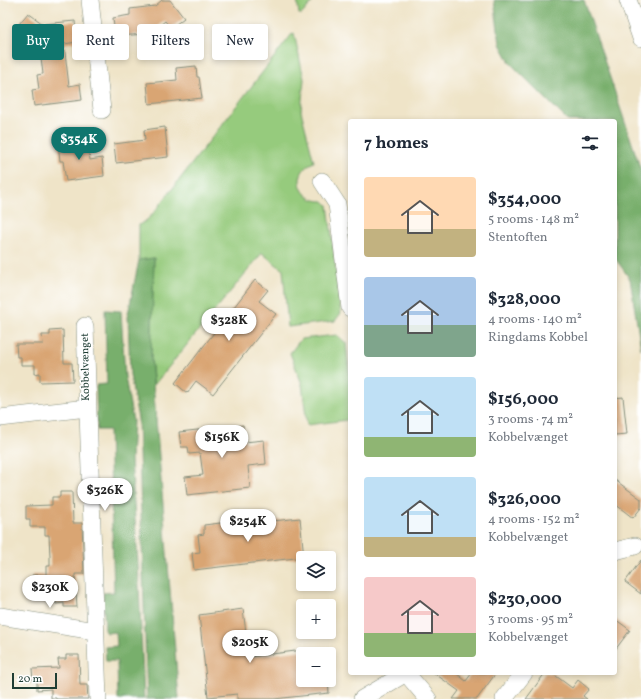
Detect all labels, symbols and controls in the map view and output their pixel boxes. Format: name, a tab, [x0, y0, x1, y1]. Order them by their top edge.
chip: Buy	[12, 24, 64, 60]
chip: Rent	[72, 24, 129, 60]
chip: Filters	[137, 24, 204, 60]
chip: New	[212, 24, 268, 60]
pin: $354K	[51, 127, 107, 161]
text: $354K	[60, 131, 98, 149]
text: 7 homes	[364, 132, 429, 155]
icon: filters	[579, 132, 601, 154]
text: $354,000	[488, 188, 561, 211]
icon: home	[396, 193, 444, 241]
text: 5 rooms · 148 m²	[488, 211, 579, 229]
text: Stentoften	[488, 229, 548, 247]
text: $328,000	[488, 288, 561, 311]
icon: home	[396, 293, 444, 341]
pin: $328K	[201, 308, 257, 342]
text: 4 rooms · 140 m²	[488, 311, 582, 329]
text: $328K	[210, 312, 248, 330]
text: Ringdams Kobbel	[488, 329, 588, 347]
street label: Kobbelvænget	[78, 333, 94, 401]
text: $156,000	[488, 388, 558, 411]
icon: home	[396, 393, 444, 441]
text: 3 rooms · 74 m²	[488, 411, 573, 429]
pin: $156K	[194, 425, 250, 459]
text: $156K	[204, 429, 240, 447]
text: Kobbelvænget	[488, 429, 568, 447]
pin: $326K	[77, 478, 133, 512]
text: $326K	[86, 482, 124, 500]
text: $326,000	[488, 488, 561, 511]
icon: home	[396, 493, 444, 541]
pin: $254K	[220, 509, 276, 543]
text: 4 rooms · 152 m²	[488, 511, 580, 529]
text: $254K	[229, 513, 267, 531]
text: Kobbelvænget	[488, 529, 568, 547]
map controls	[296, 551, 336, 687]
button: layers	[296, 551, 336, 591]
pin: $230K	[22, 575, 78, 609]
text: $230K	[31, 579, 69, 597]
text: $230,000	[488, 588, 562, 611]
icon: home	[396, 593, 444, 641]
button: +	[296, 599, 336, 639]
text: 3 rooms · 95 m²	[488, 611, 573, 629]
text: Kobbelvænget	[488, 629, 568, 647]
pin: $205K	[222, 630, 278, 664]
text: $205K	[231, 634, 269, 652]
button: −	[296, 647, 336, 687]
scale bar	[12, 671, 57, 690]
text: 20 m	[18, 672, 42, 687]

